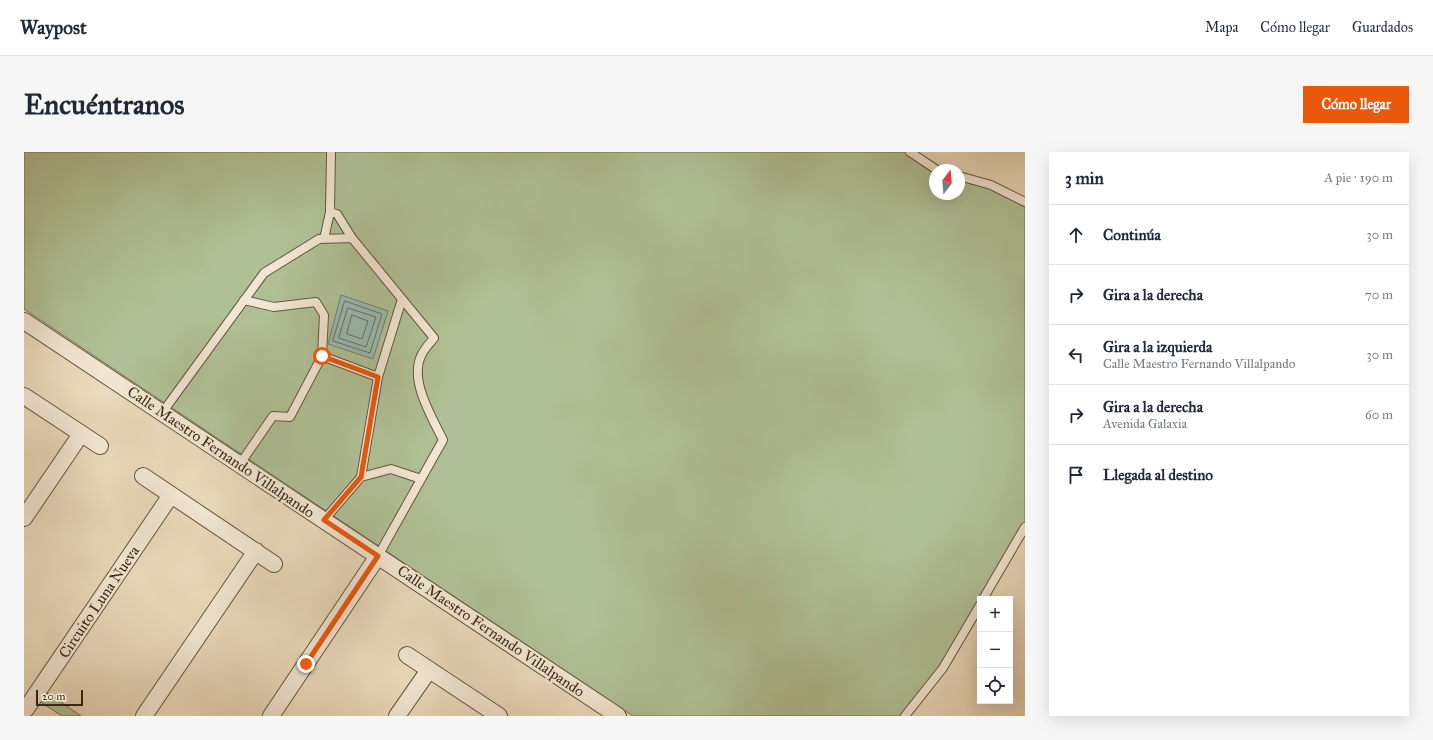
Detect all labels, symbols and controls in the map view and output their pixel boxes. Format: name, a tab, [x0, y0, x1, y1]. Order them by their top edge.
text: Waypost	[20, 16, 87, 39]
text: Mapa	[1205, 19, 1238, 36]
text: Cómo llegar	[1260, 19, 1330, 36]
text: Guardados	[1352, 19, 1413, 36]
button: Cómo llegar	[1303, 86, 1409, 123]
text: Encuéntranos	[24, 87, 185, 122]
north arrow	[929, 164, 965, 200]
text: 3 min	[1065, 168, 1104, 189]
text: A pie · 190 m	[1324, 170, 1393, 186]
icon: ahead	[1065, 224, 1087, 246]
text: Continúa	[1103, 226, 1161, 244]
text: 30 m	[1367, 227, 1393, 243]
icon: right	[1065, 284, 1087, 306]
text: Gira a la derecha	[1103, 286, 1203, 304]
text: 70 m	[1365, 287, 1393, 303]
text: Gira a la izquierda	[1103, 338, 1212, 356]
icon: left	[1065, 344, 1087, 366]
route start	[313, 347, 331, 365]
text: 30 m	[1367, 347, 1393, 363]
text: Calle Maestro Fernando Villalpando	[1103, 356, 1295, 372]
street label: Calle Maestro Fernando Villalpando	[124, 382, 318, 522]
text: Gira a la derecha	[1103, 398, 1203, 416]
icon: right	[1065, 404, 1087, 426]
text: 60 m	[1365, 407, 1393, 423]
text: Avenida Galaxia	[1103, 416, 1187, 432]
icon: arrive	[1065, 464, 1087, 486]
text: Llegada al destino	[1103, 466, 1213, 484]
street label: Circuito Luna Nueva	[55, 542, 144, 662]
street label: Calle Maestro Fernando Villalpando	[394, 561, 588, 701]
map controls	[977, 596, 1013, 704]
button: +	[977, 596, 1013, 632]
button: −	[977, 632, 1013, 668]
route end	[297, 655, 315, 673]
button: locate	[977, 668, 1013, 704]
scale bar	[36, 688, 83, 707]
text: 20 m	[42, 690, 65, 703]

